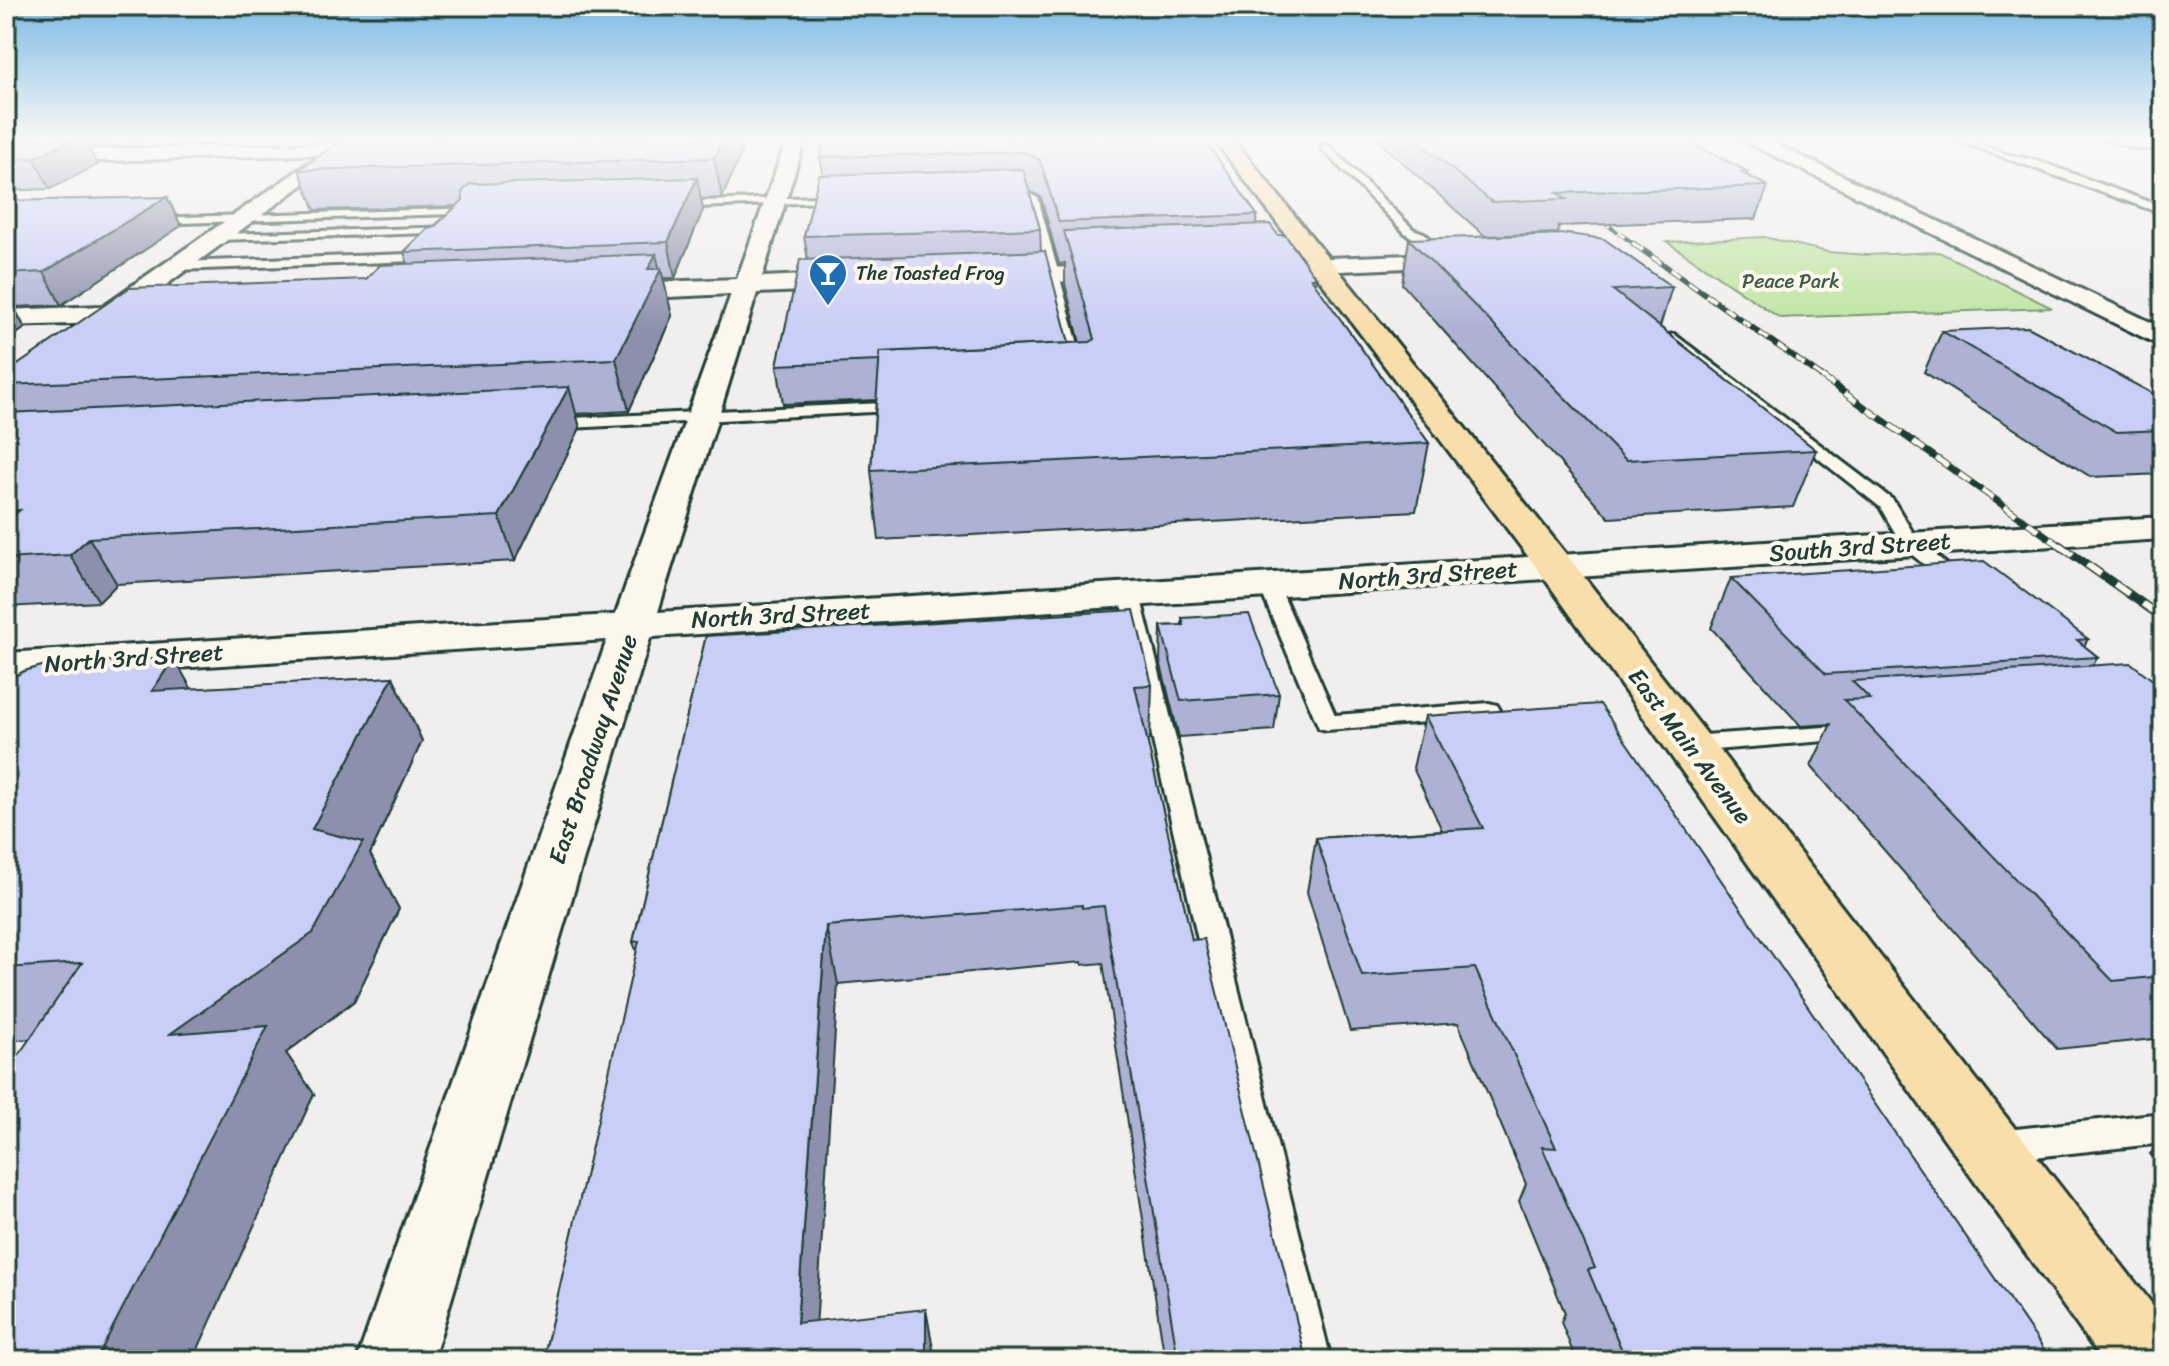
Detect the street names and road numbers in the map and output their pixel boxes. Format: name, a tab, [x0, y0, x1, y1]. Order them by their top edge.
street label: South 3rd Street	[1768, 520, 1952, 574]
street label: North 3rd Street	[1337, 548, 1519, 602]
street label: North 3rd Street	[690, 589, 872, 641]
street label: East Broadway Avenue	[536, 629, 650, 869]
street label: North 3rd Street	[43, 631, 225, 685]
street label: East Main Avenue	[1617, 659, 1763, 834]

